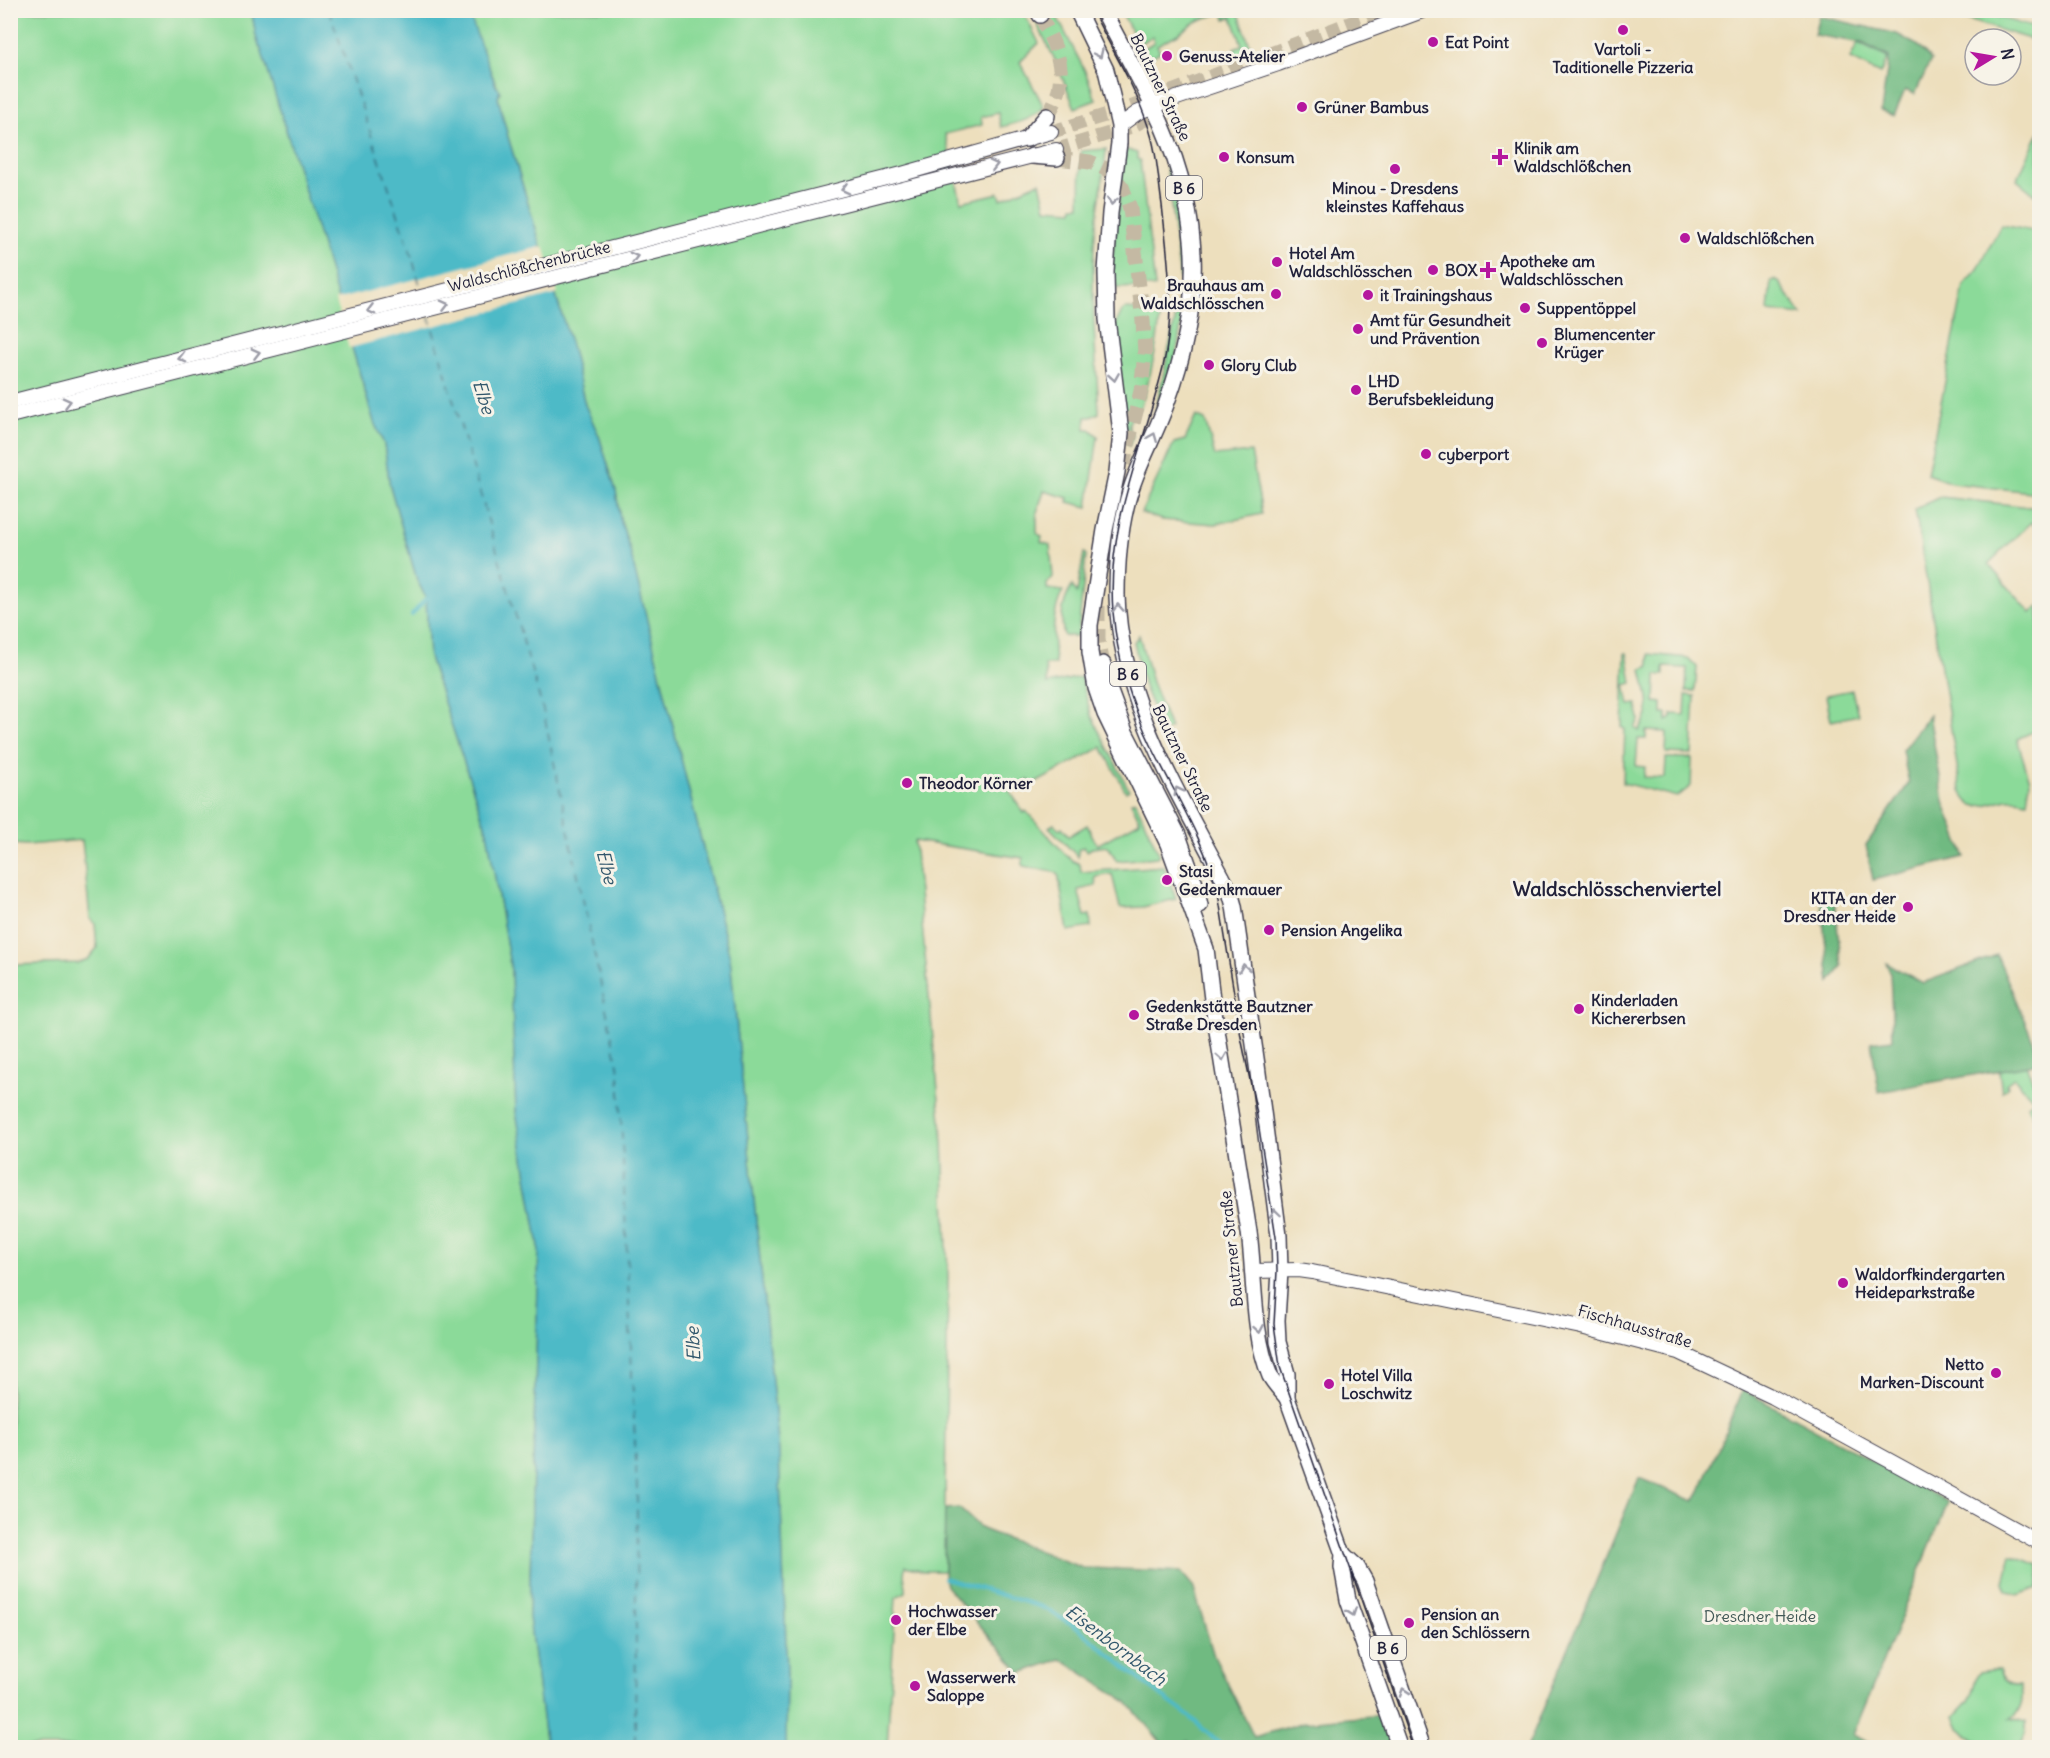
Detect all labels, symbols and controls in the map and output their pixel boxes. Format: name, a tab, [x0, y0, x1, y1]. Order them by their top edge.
marker: Vartoli - Taditionelle Pizzeria	[1616, 23, 1630, 37]
north arrow	[1963, 27, 2023, 87]
street label: Bautzner Straße	[1126, 30, 1196, 144]
place label: Eat Point	[1445, 32, 1509, 52]
marker: Eat Point	[1426, 35, 1440, 49]
place label: Vartoli - Taditionelle Pizzeria	[1553, 39, 1693, 77]
place label: Genuss-Atelier	[1179, 46, 1286, 66]
text: N	[1997, 47, 2019, 61]
one-way arrow	[1091, 48, 1103, 59]
marker: Genuss-Atelier	[1160, 49, 1174, 63]
place label: Grüner Bambus	[1314, 97, 1429, 117]
marker: Grüner Bambus	[1295, 100, 1309, 114]
place label: Klinik am Waldschlößchen	[1514, 138, 1631, 176]
place label: Konsum	[1236, 147, 1295, 167]
marker: Klinik am Waldschlößchen	[1491, 148, 1509, 166]
marker: Konsum	[1217, 150, 1231, 164]
one-way arrow	[989, 160, 999, 173]
marker: Minou - Dresdens kleinstes Kaffehaus	[1388, 162, 1402, 176]
road number: B 6	[1166, 176, 1202, 200]
place label: Minou - Dresdens kleinstes Kaffehaus	[1326, 178, 1464, 216]
one-way arrow	[840, 181, 850, 194]
one-way arrow	[1106, 196, 1119, 206]
place label: Waldschlößchen	[1697, 228, 1814, 248]
marker: Waldschlößchen	[1678, 231, 1692, 245]
street label: Waldschlößchenbrücke	[446, 236, 612, 296]
place label: Hotel Am Waldschlösschen	[1289, 243, 1412, 281]
one-way arrow	[629, 251, 639, 264]
place label: Apotheke am Waldschlösschen	[1500, 251, 1623, 289]
marker: Hotel Am Waldschlösschen	[1270, 255, 1284, 269]
place label: BOX	[1445, 260, 1478, 280]
marker: BOX	[1426, 263, 1440, 277]
marker: Apotheke am Waldschlösschen	[1481, 263, 1495, 277]
place label: Brauhaus am Waldschlösschen	[1141, 275, 1264, 313]
place label: it Trainingshaus	[1380, 285, 1492, 306]
marker: Brauhaus am Waldschlösschen	[1269, 287, 1283, 301]
marker: it Trainingshaus	[1361, 288, 1375, 302]
place label: Suppentöppel	[1537, 298, 1636, 319]
one-way arrow	[440, 299, 450, 312]
marker: Suppentöppel	[1518, 301, 1532, 315]
one-way arrow	[366, 303, 377, 315]
place label: Amt für Gesundheit und Prävention	[1370, 310, 1511, 348]
marker: Amt für Gesundheit und Prävention	[1351, 322, 1365, 336]
place label: Blumencenter Krüger	[1554, 324, 1656, 363]
marker: Blumencenter Krüger	[1535, 336, 1549, 350]
one-way arrow	[251, 348, 261, 361]
one-way arrow	[178, 351, 188, 364]
place label: Glory Club	[1221, 355, 1297, 376]
marker: Glory Club	[1202, 358, 1216, 372]
place label: LHD Berufsbekleidung	[1368, 371, 1494, 410]
one-way arrow	[1107, 373, 1119, 382]
water label: Elbe	[468, 377, 500, 418]
marker: LHD Berufsbekleidung	[1349, 383, 1363, 397]
one-way arrow	[62, 396, 72, 409]
one-way arrow	[1146, 432, 1158, 443]
place label: cyberport	[1438, 444, 1510, 465]
marker: cyberport	[1419, 447, 1433, 461]
one-way arrow	[1112, 603, 1125, 612]
road number: B 6	[1110, 662, 1146, 686]
street label: Bautzner Straße	[1148, 701, 1218, 815]
place label: Theodor Körner	[919, 773, 1033, 793]
marker: Theodor Körner	[900, 776, 914, 790]
one-way arrow	[1174, 787, 1185, 797]
water label: Elbe	[592, 848, 623, 888]
place label: Stasi Gedenkmauer	[1179, 861, 1283, 899]
marker: Stasi Gedenkmauer	[1160, 873, 1174, 887]
district label: Waldschlösschenviertel	[1513, 876, 1721, 901]
place label: KITA an der Dresdner Heide	[1784, 888, 1896, 926]
marker: KITA an der Dresdner Heide	[1901, 900, 1915, 914]
place label: Pension Angelika	[1281, 920, 1402, 941]
marker: Pension Angelika	[1262, 923, 1276, 937]
one-way arrow	[1238, 963, 1250, 973]
place label: Kinderladen Kichererbsen	[1591, 990, 1686, 1028]
place label: Gedenkstätte Bautzner Straße Dresden	[1146, 996, 1313, 1034]
marker: Kinderladen Kichererbsen	[1572, 1002, 1586, 1016]
marker: Gedenkstätte Bautzner Straße Dresden	[1127, 1008, 1141, 1022]
one-way arrow	[1215, 1052, 1227, 1062]
street label: Bautzner Straße	[1215, 1190, 1247, 1308]
one-way arrow	[1270, 1208, 1282, 1217]
place label: Waldorfkindergarten Heideparkstraße	[1855, 1264, 2005, 1303]
marker: Waldorfkindergarten Heideparkstraße	[1836, 1276, 1850, 1290]
street label: Fischhausstraße	[1576, 1300, 1694, 1352]
water label: Elbe	[681, 1325, 705, 1362]
one-way arrow	[1253, 1325, 1265, 1334]
place label: Netto Marken-Discount	[1860, 1354, 1985, 1392]
place label: Hotel Villa Loschwitz	[1341, 1365, 1413, 1403]
marker: Netto Marken-Discount	[1989, 1366, 2003, 1380]
marker: Hotel Villa Loschwitz	[1322, 1377, 1336, 1391]
water label: Eisenbornbach	[1061, 1600, 1171, 1691]
place label: Hochwasser der Elbe	[908, 1601, 998, 1639]
place label: Pension an den Schlössern	[1421, 1604, 1530, 1642]
one-way arrow	[1345, 1606, 1357, 1616]
park label: Dresdner Heide	[1704, 1606, 1816, 1626]
marker: Hochwasser der Elbe	[889, 1613, 903, 1627]
marker: Pension an den Schlössern	[1402, 1616, 1416, 1630]
road number: B 6	[1370, 1636, 1406, 1660]
place label: Wasserwerk Saloppe	[927, 1667, 1016, 1706]
marker: Wasserwerk Saloppe	[908, 1679, 922, 1693]
one-way arrow	[1399, 1687, 1412, 1698]

